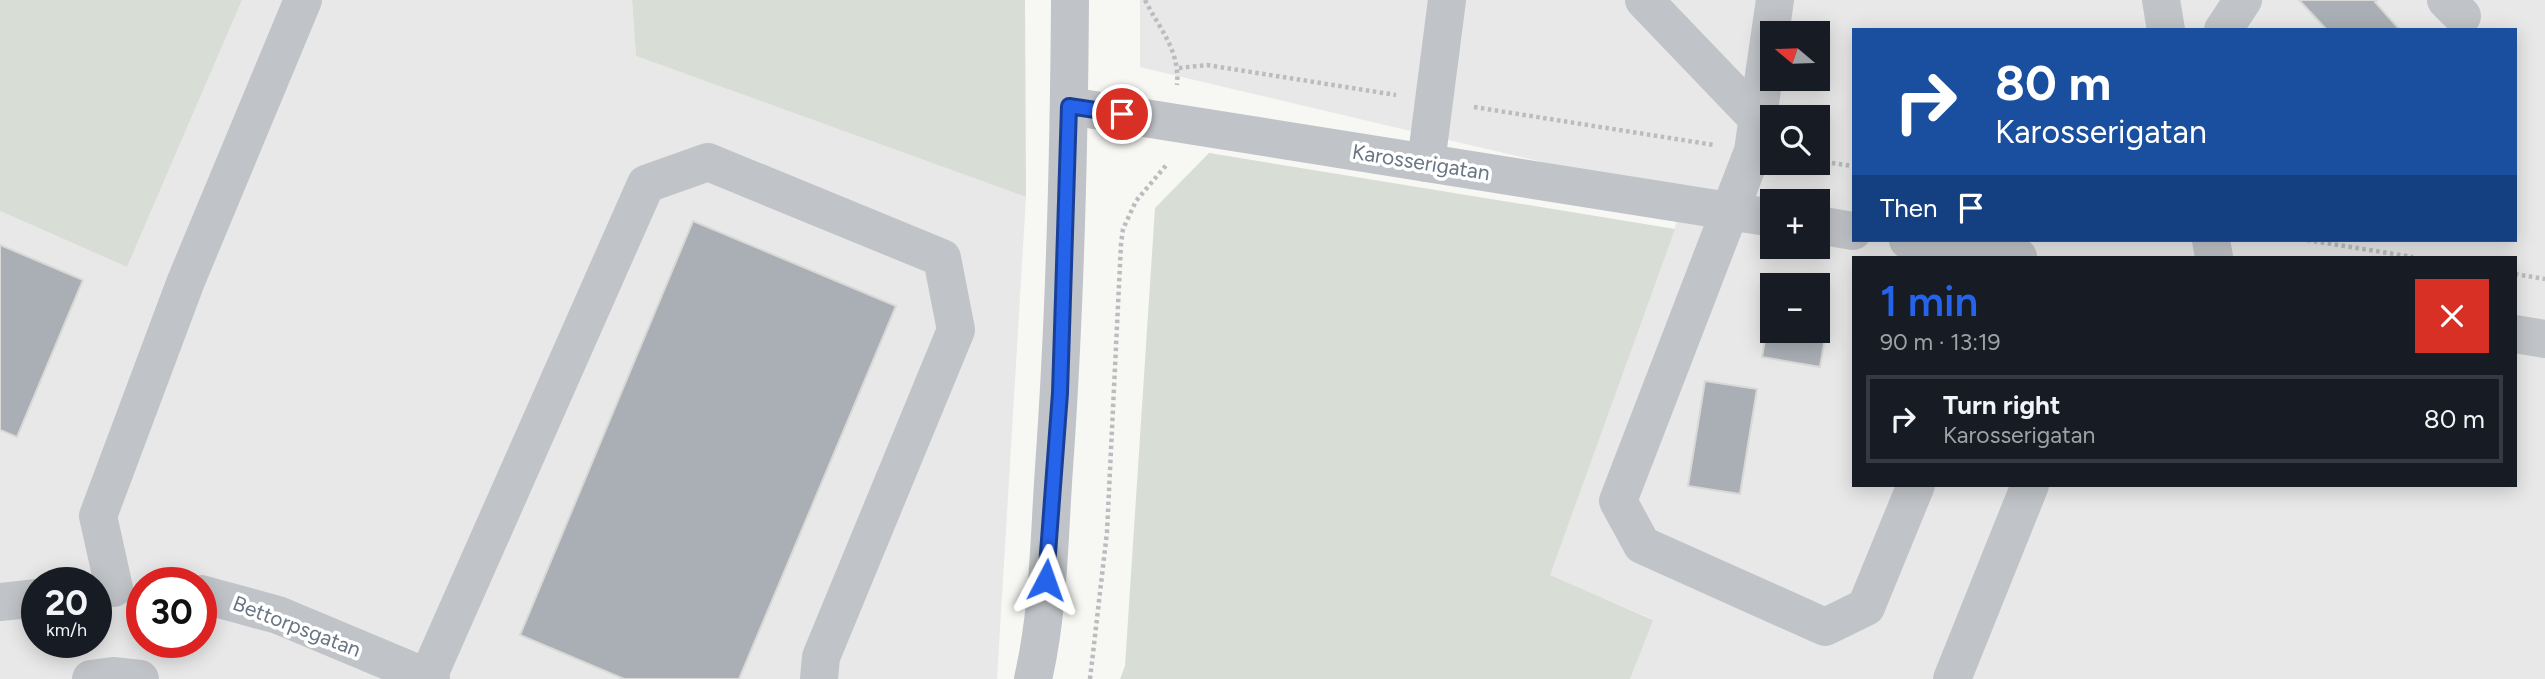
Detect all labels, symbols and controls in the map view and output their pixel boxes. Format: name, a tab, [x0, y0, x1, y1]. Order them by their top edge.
north arrow	[1760, 21, 1830, 91]
map controls	[1760, 21, 1830, 343]
text: 80 m	[1995, 53, 2111, 112]
icon: right	[1880, 56, 1971, 147]
pin	[1092, 84, 1152, 144]
icon: arrive	[1103, 95, 1141, 133]
button: search	[1760, 105, 1830, 175]
text: Karosserigatan	[1995, 113, 2207, 151]
street label: Karosserigatan	[1350, 139, 1492, 185]
button: +	[1760, 189, 1830, 259]
icon: arrive	[1952, 189, 1990, 227]
text: Then	[1880, 192, 1938, 224]
button: −	[1760, 273, 1830, 343]
text: 1 min	[1880, 276, 1978, 327]
button: close	[2415, 279, 2489, 353]
text: 90 m · 13:19	[1880, 328, 2001, 356]
text: Turn right	[1943, 389, 2060, 421]
icon: right	[1884, 400, 1922, 438]
text: 80 m	[2424, 403, 2485, 435]
text: Karosserigatan	[1943, 421, 2095, 449]
position arrow	[1009, 543, 1083, 617]
speed limit sign: 30	[126, 567, 217, 658]
text: 20	[45, 582, 88, 624]
street label: Bettorpsgatan	[230, 590, 364, 662]
text: km/h	[46, 619, 87, 641]

